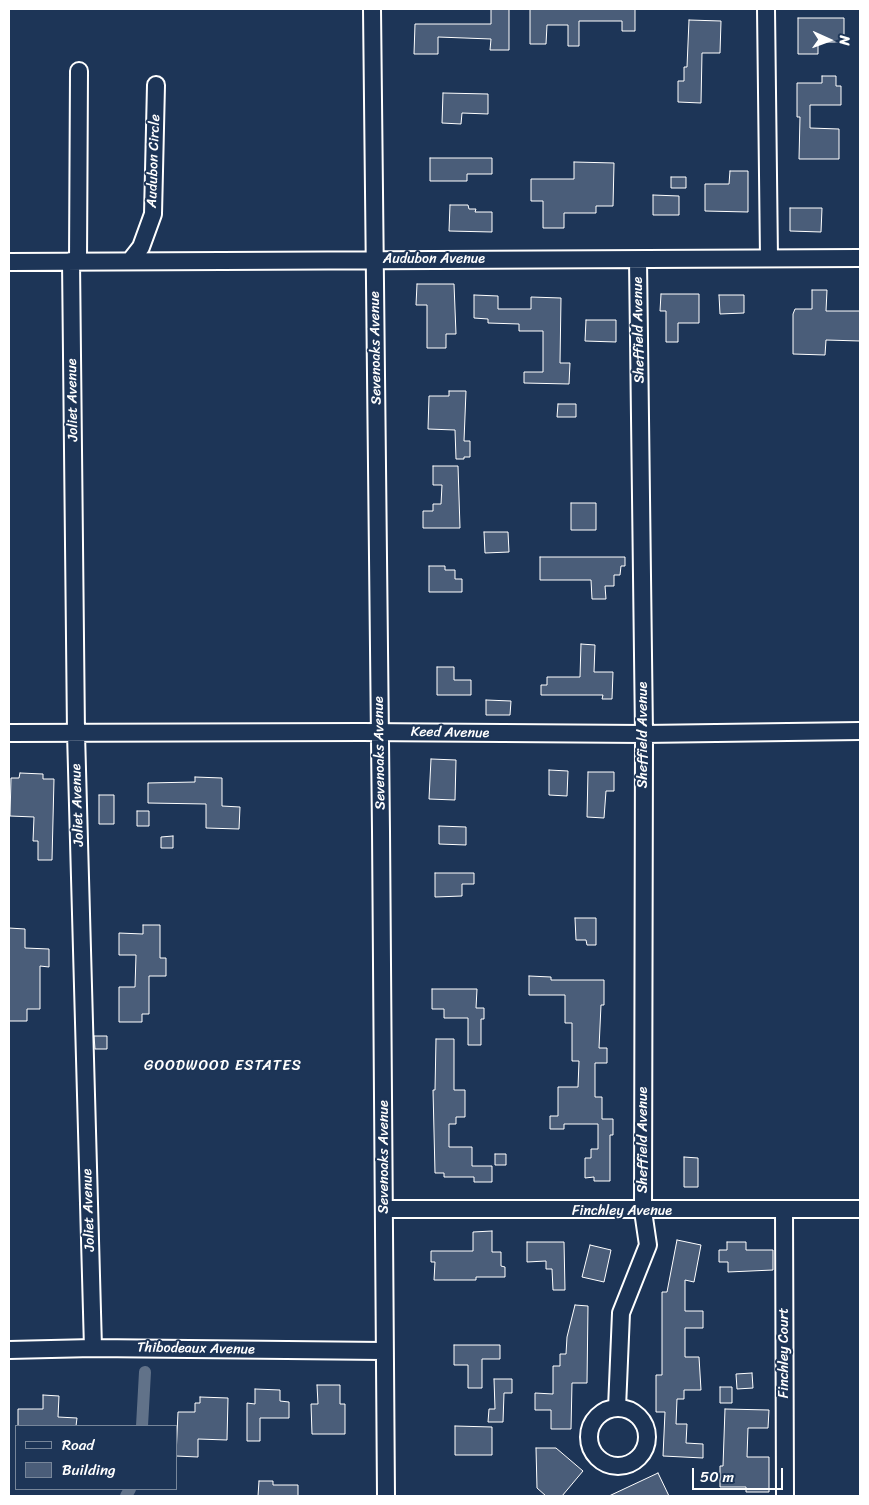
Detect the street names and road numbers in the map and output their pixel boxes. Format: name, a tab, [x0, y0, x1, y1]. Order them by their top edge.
street label: Audubon Circle	[144, 114, 164, 208]
street label: Audubon Avenue	[383, 251, 485, 267]
street label: Sheffield Avenue	[630, 277, 648, 383]
street label: Sevenoaks Avenue	[367, 291, 385, 405]
street label: Joliet Avenue	[64, 358, 82, 442]
street label: Sheffield Avenue	[635, 682, 651, 788]
street label: Sevenoaks Avenue	[371, 696, 389, 810]
street label: Keed Avenue	[411, 724, 489, 742]
street label: Joliet Avenue	[68, 763, 88, 847]
street label: Sheffield Avenue	[635, 1087, 651, 1193]
street label: Sevenoaks Avenue	[376, 1100, 392, 1214]
street label: Joliet Avenue	[79, 1168, 99, 1252]
street label: Finchley Avenue	[572, 1203, 672, 1219]
street label: Finchley Court	[776, 1308, 792, 1398]
street label: Thibodeaux Avenue	[137, 1340, 255, 1358]

